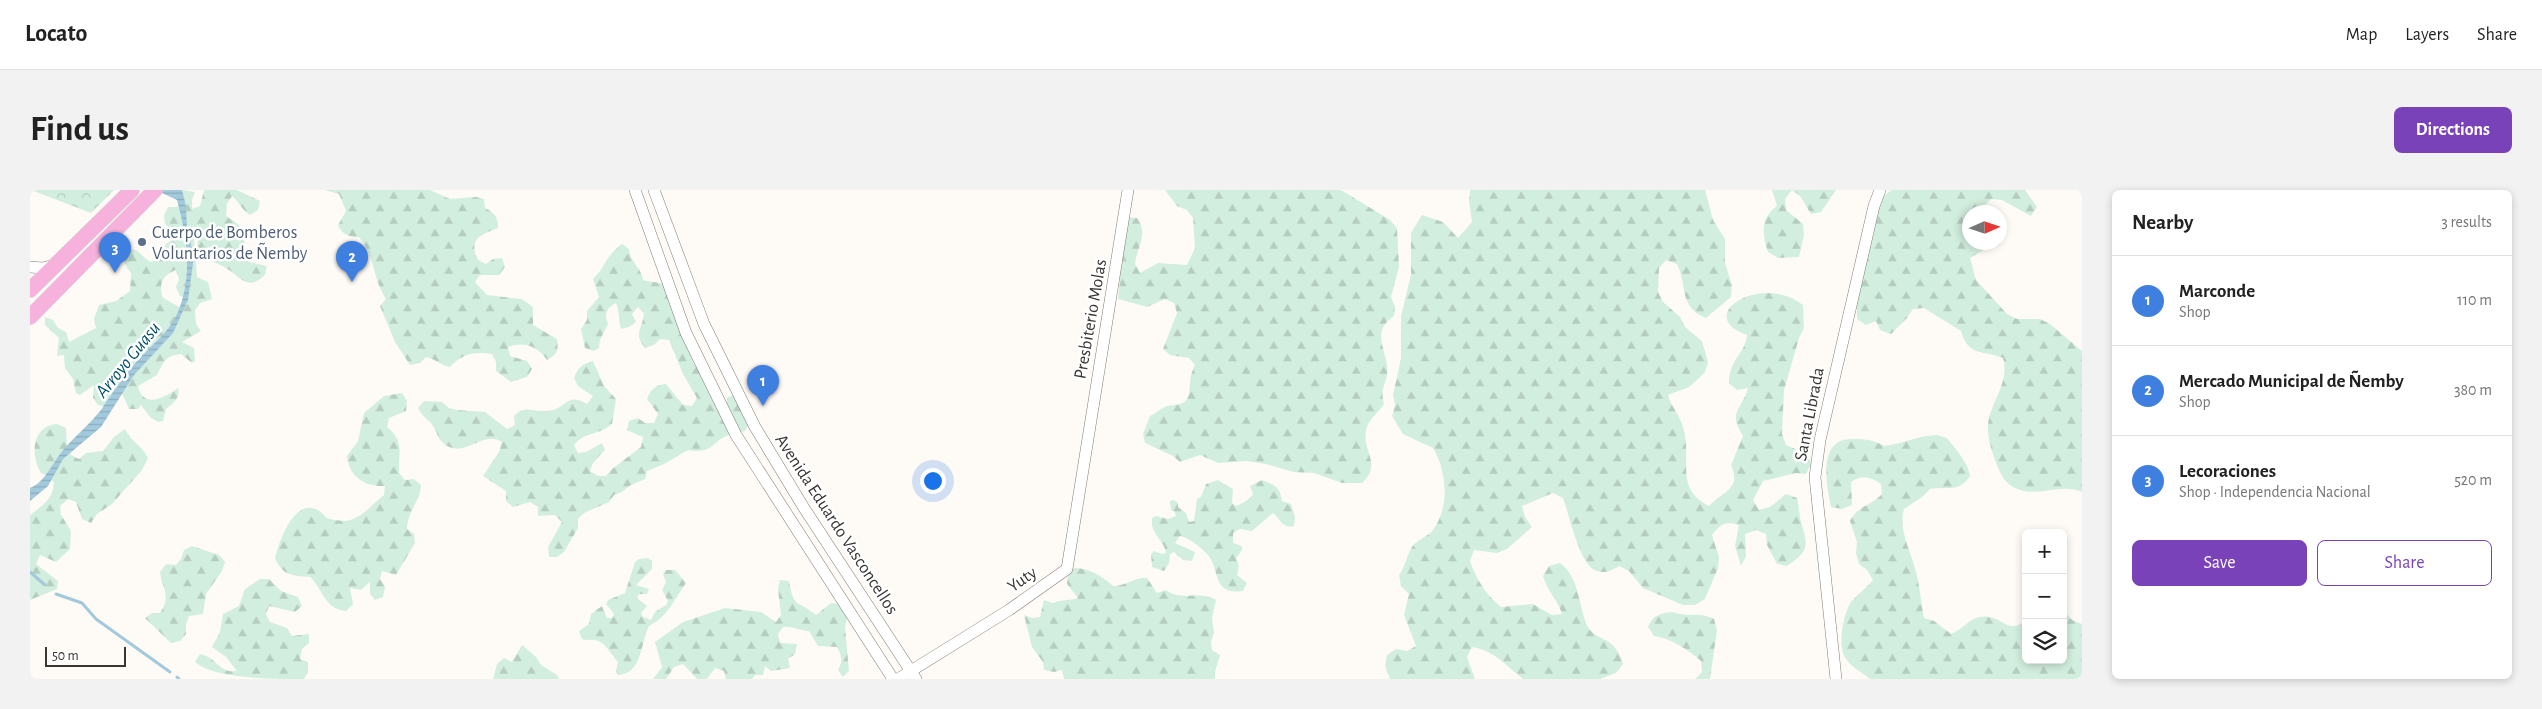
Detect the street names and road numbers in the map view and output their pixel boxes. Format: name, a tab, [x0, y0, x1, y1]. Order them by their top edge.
street label: Presbiterio Molas	[1072, 258, 1110, 380]
street label: Santa Librada	[1792, 366, 1828, 463]
street label: Avenida Eduardo Vasconcellos	[771, 431, 901, 618]
street label: Yuty	[1005, 563, 1041, 596]

